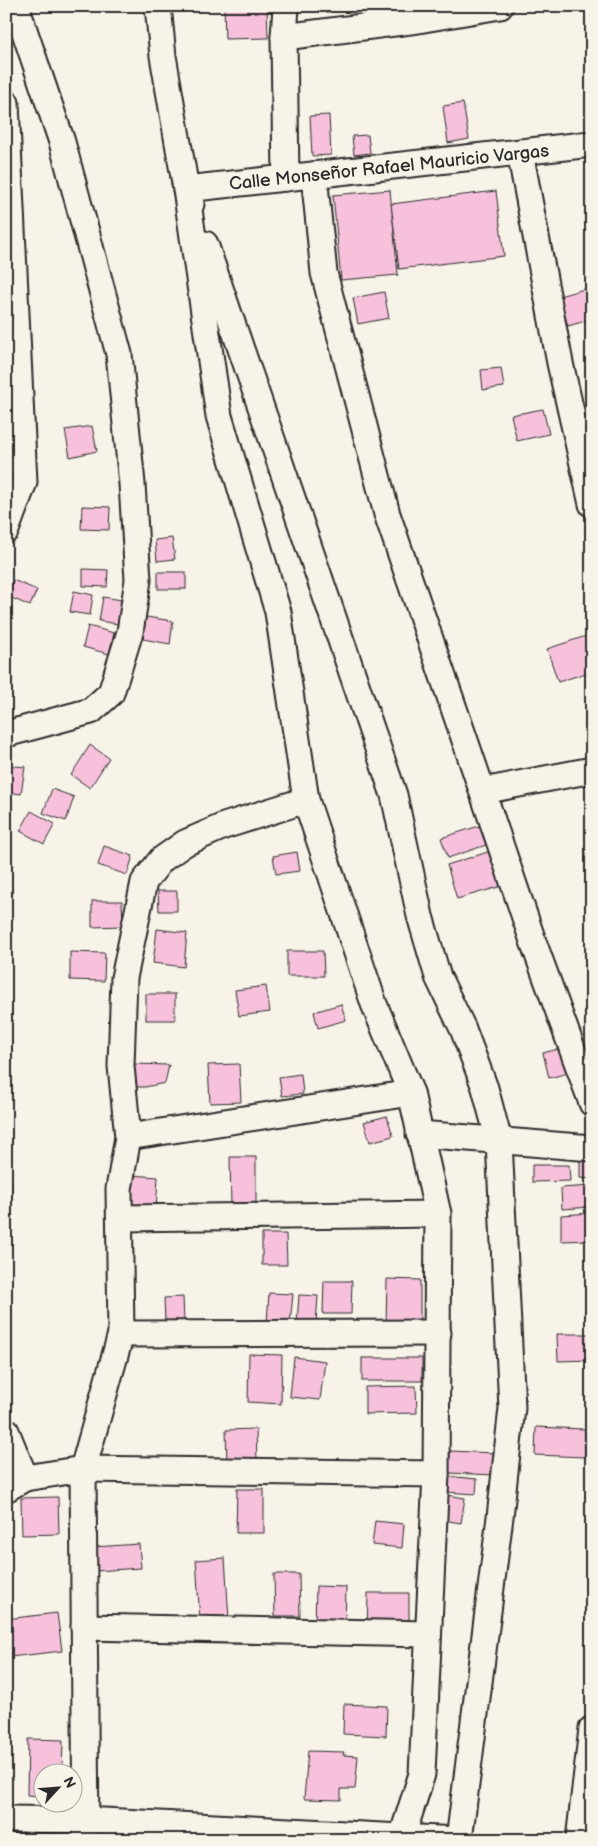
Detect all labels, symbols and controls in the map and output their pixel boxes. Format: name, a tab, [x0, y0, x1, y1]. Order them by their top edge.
street label: Calle Monseñor Rafael Mauricio Vargas	[228, 140, 550, 195]
north arrow	[32, 1764, 82, 1814]
text: N	[59, 1774, 79, 1791]

